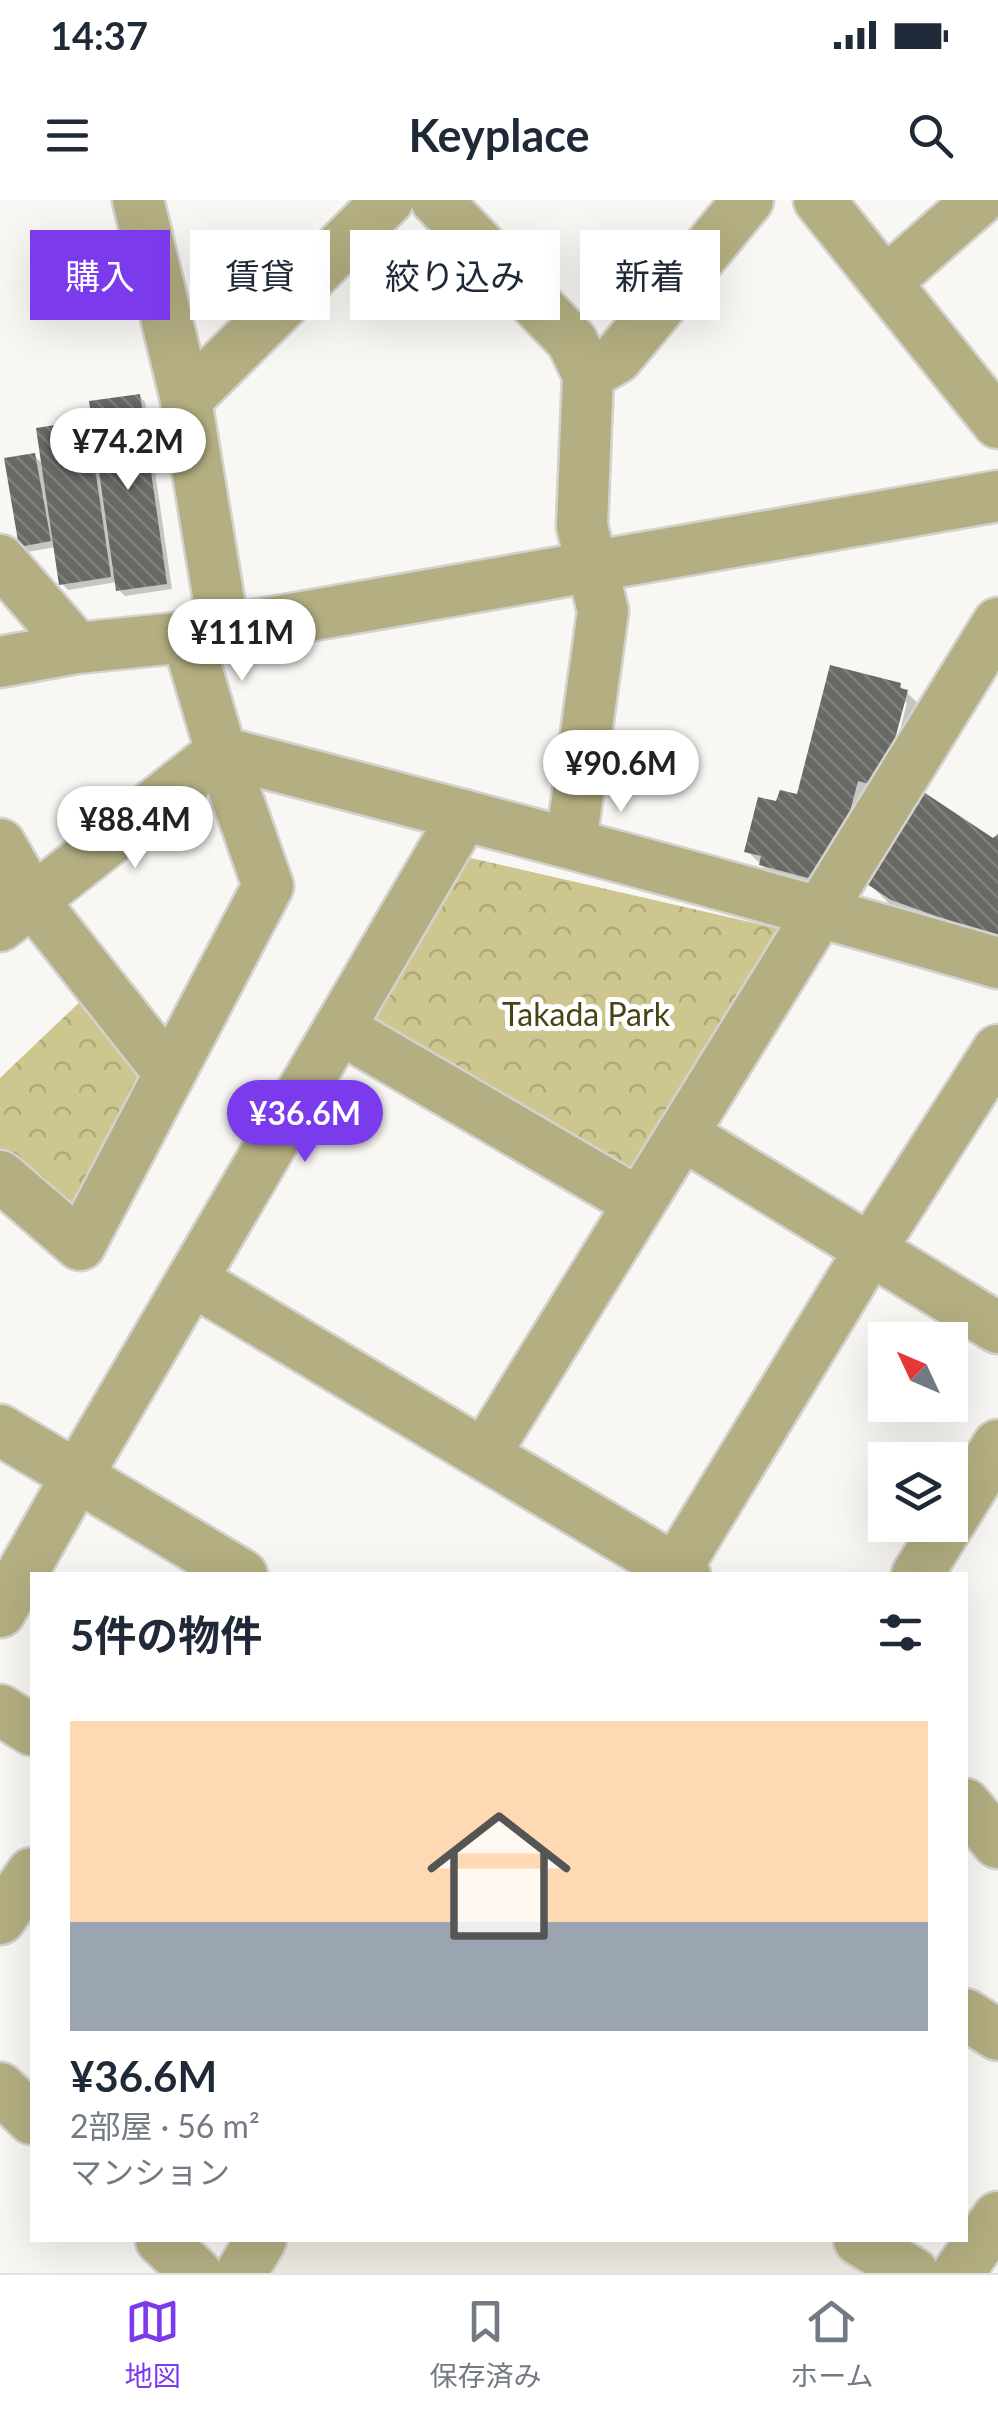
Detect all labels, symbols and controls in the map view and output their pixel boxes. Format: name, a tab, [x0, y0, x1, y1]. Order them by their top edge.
text: 14:37	[50, 12, 148, 58]
icon: menu	[40, 108, 95, 163]
text: Keyplace	[408, 108, 590, 162]
icon: search	[903, 108, 958, 163]
chip: 購入	[30, 230, 170, 320]
chip: 賃貸	[190, 230, 330, 320]
chip: 絞り込み	[350, 230, 560, 320]
chip: 新着	[580, 230, 720, 320]
pin: ¥74.2M	[47, 408, 209, 493]
text: ¥74.2M	[72, 421, 184, 460]
pin: ¥111M	[172, 599, 312, 684]
text: ¥111M	[190, 612, 294, 651]
pin: ¥90.6M	[540, 730, 702, 815]
text: ¥90.6M	[565, 743, 677, 782]
pin: ¥88.4M	[54, 786, 216, 871]
text: ¥88.4M	[79, 799, 191, 838]
park label: Takada Park	[502, 994, 671, 1033]
pin: ¥36.6M	[224, 1080, 386, 1165]
text: ¥36.6M	[249, 1093, 361, 1132]
north arrow	[868, 1322, 968, 1422]
map controls	[868, 1322, 968, 1542]
button: layers	[868, 1442, 968, 1542]
icon: filters	[873, 1605, 928, 1660]
text: 5件の物件	[70, 1610, 262, 1660]
icon: home	[409, 1786, 589, 1966]
text: ¥36.6M	[70, 2051, 217, 2101]
text: 2部屋 · 56 m²	[70, 2106, 260, 2145]
text: マンション	[70, 2152, 230, 2191]
tab: 地図	[124, 2294, 180, 2394]
tab: 保存済み	[429, 2294, 541, 2394]
tab: ホーム	[790, 2294, 874, 2394]

